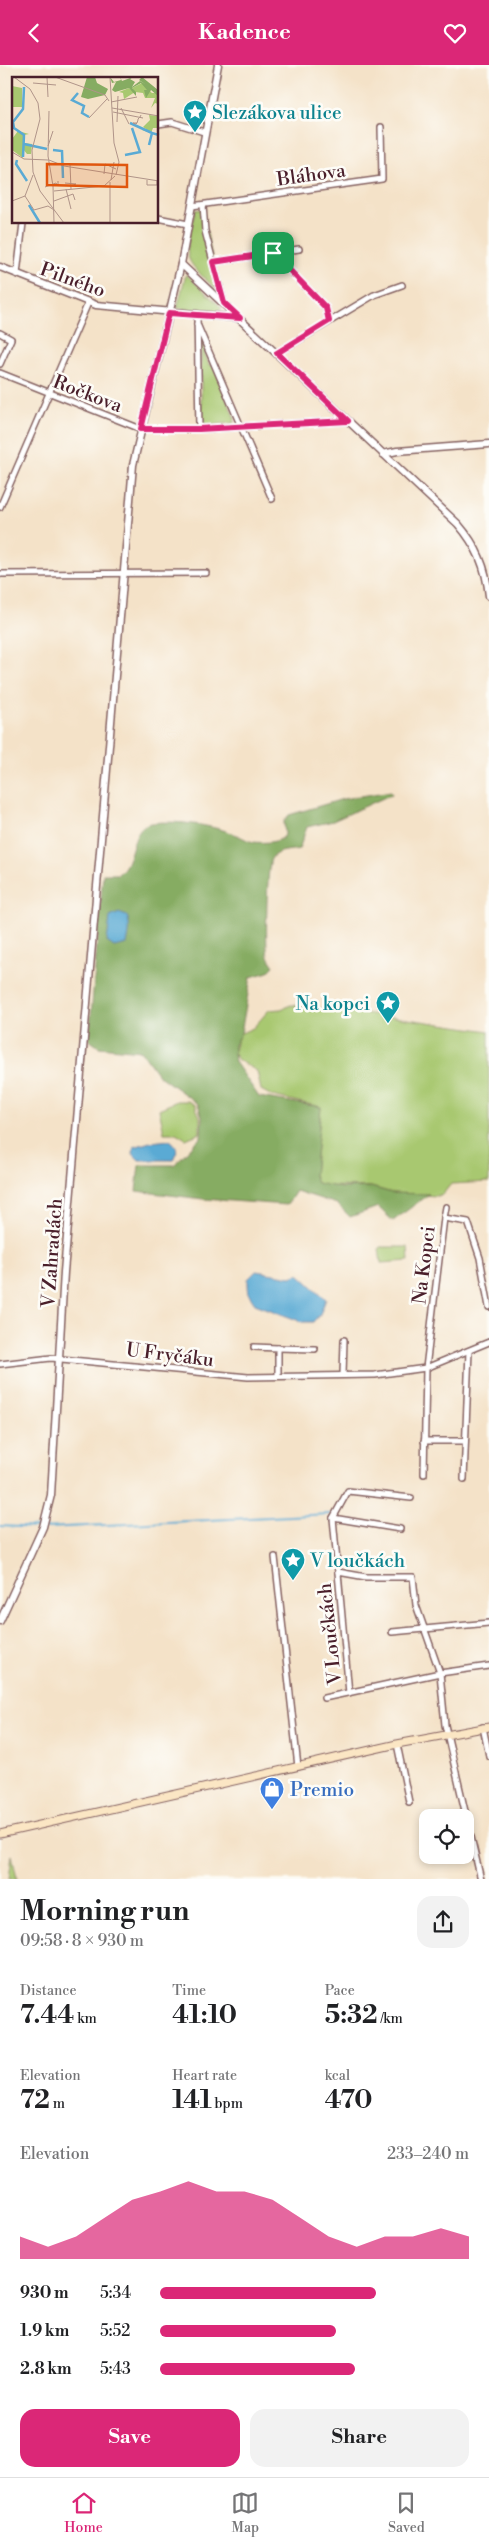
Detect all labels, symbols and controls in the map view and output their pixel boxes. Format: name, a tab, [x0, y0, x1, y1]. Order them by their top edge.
icon: back	[20, 19, 48, 47]
text: Kadence	[198, 19, 291, 46]
icon: heart	[441, 19, 469, 47]
inset map	[12, 77, 159, 224]
place icon: Slezákova ulice	[182, 99, 208, 133]
place label: Slezákova ulice	[212, 101, 342, 125]
street label: Bláhova	[274, 158, 347, 192]
pin	[252, 232, 294, 274]
icon: arrive	[259, 239, 287, 267]
street label: Pilného	[37, 257, 109, 303]
street label: Ročkova	[50, 370, 126, 418]
place icon: Na kopci	[375, 990, 401, 1024]
place label: Na kopci	[295, 992, 370, 1016]
street label: V Zahradách	[36, 1198, 68, 1310]
street label: Na Kopci	[407, 1225, 441, 1306]
street label: U Fryčáku	[125, 1338, 215, 1372]
place icon: V loučkách	[280, 1547, 306, 1581]
place label: V loučkách	[309, 1549, 405, 1573]
street label: V Loučkách	[313, 1582, 347, 1687]
shop icon: Premio	[259, 1776, 285, 1810]
place label: Premio	[290, 1778, 354, 1802]
map controls	[419, 1809, 474, 1864]
button: locate	[419, 1809, 474, 1864]
text: Morning run	[20, 1894, 189, 1929]
button: share	[417, 1896, 469, 1948]
text: 09:58 · 8 × 930 m	[20, 1931, 144, 1951]
text: Distance	[20, 1982, 77, 2000]
text: Time	[172, 1982, 206, 2000]
text: Pace	[325, 1982, 355, 2000]
text: 7.44	[20, 2000, 74, 2031]
text: 41:10	[172, 2000, 237, 2031]
text: 5:32	[325, 2000, 378, 2031]
text: km	[74, 2010, 97, 2028]
text: /km	[378, 2010, 403, 2028]
text: Elevation	[20, 2067, 81, 2085]
text: Heart rate	[172, 2067, 237, 2085]
text: kcal	[325, 2067, 350, 2085]
text: 72	[20, 2085, 50, 2116]
text: 141	[172, 2085, 212, 2116]
text: 470	[325, 2085, 372, 2116]
text: m	[50, 2095, 65, 2113]
text: bpm	[212, 2095, 243, 2113]
text: Elevation	[20, 2144, 89, 2164]
text: 233–240 m	[387, 2144, 469, 2164]
text: 930 m	[20, 2283, 68, 2303]
text: 5:34	[100, 2283, 131, 2303]
text: 1.9 km	[20, 2321, 69, 2341]
text: 5:52	[100, 2321, 130, 2341]
text: 2.8 km	[20, 2359, 72, 2379]
text: 5:43	[100, 2359, 131, 2379]
button: Save	[20, 2409, 240, 2467]
button: Share	[250, 2409, 469, 2467]
tab: Home	[64, 2489, 103, 2537]
tab: Map	[231, 2489, 259, 2537]
tab: Saved	[388, 2489, 425, 2537]

